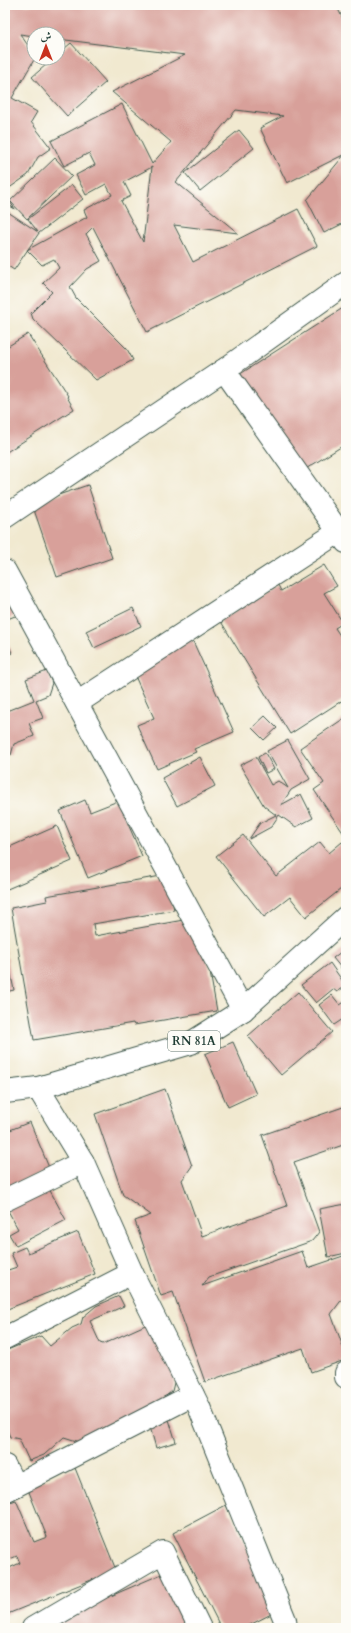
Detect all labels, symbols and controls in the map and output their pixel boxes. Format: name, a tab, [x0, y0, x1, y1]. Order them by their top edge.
north arrow	[26, 26, 66, 66]
text: ش	[41, 29, 52, 44]
road number: RN 81A	[168, 1031, 220, 1051]

